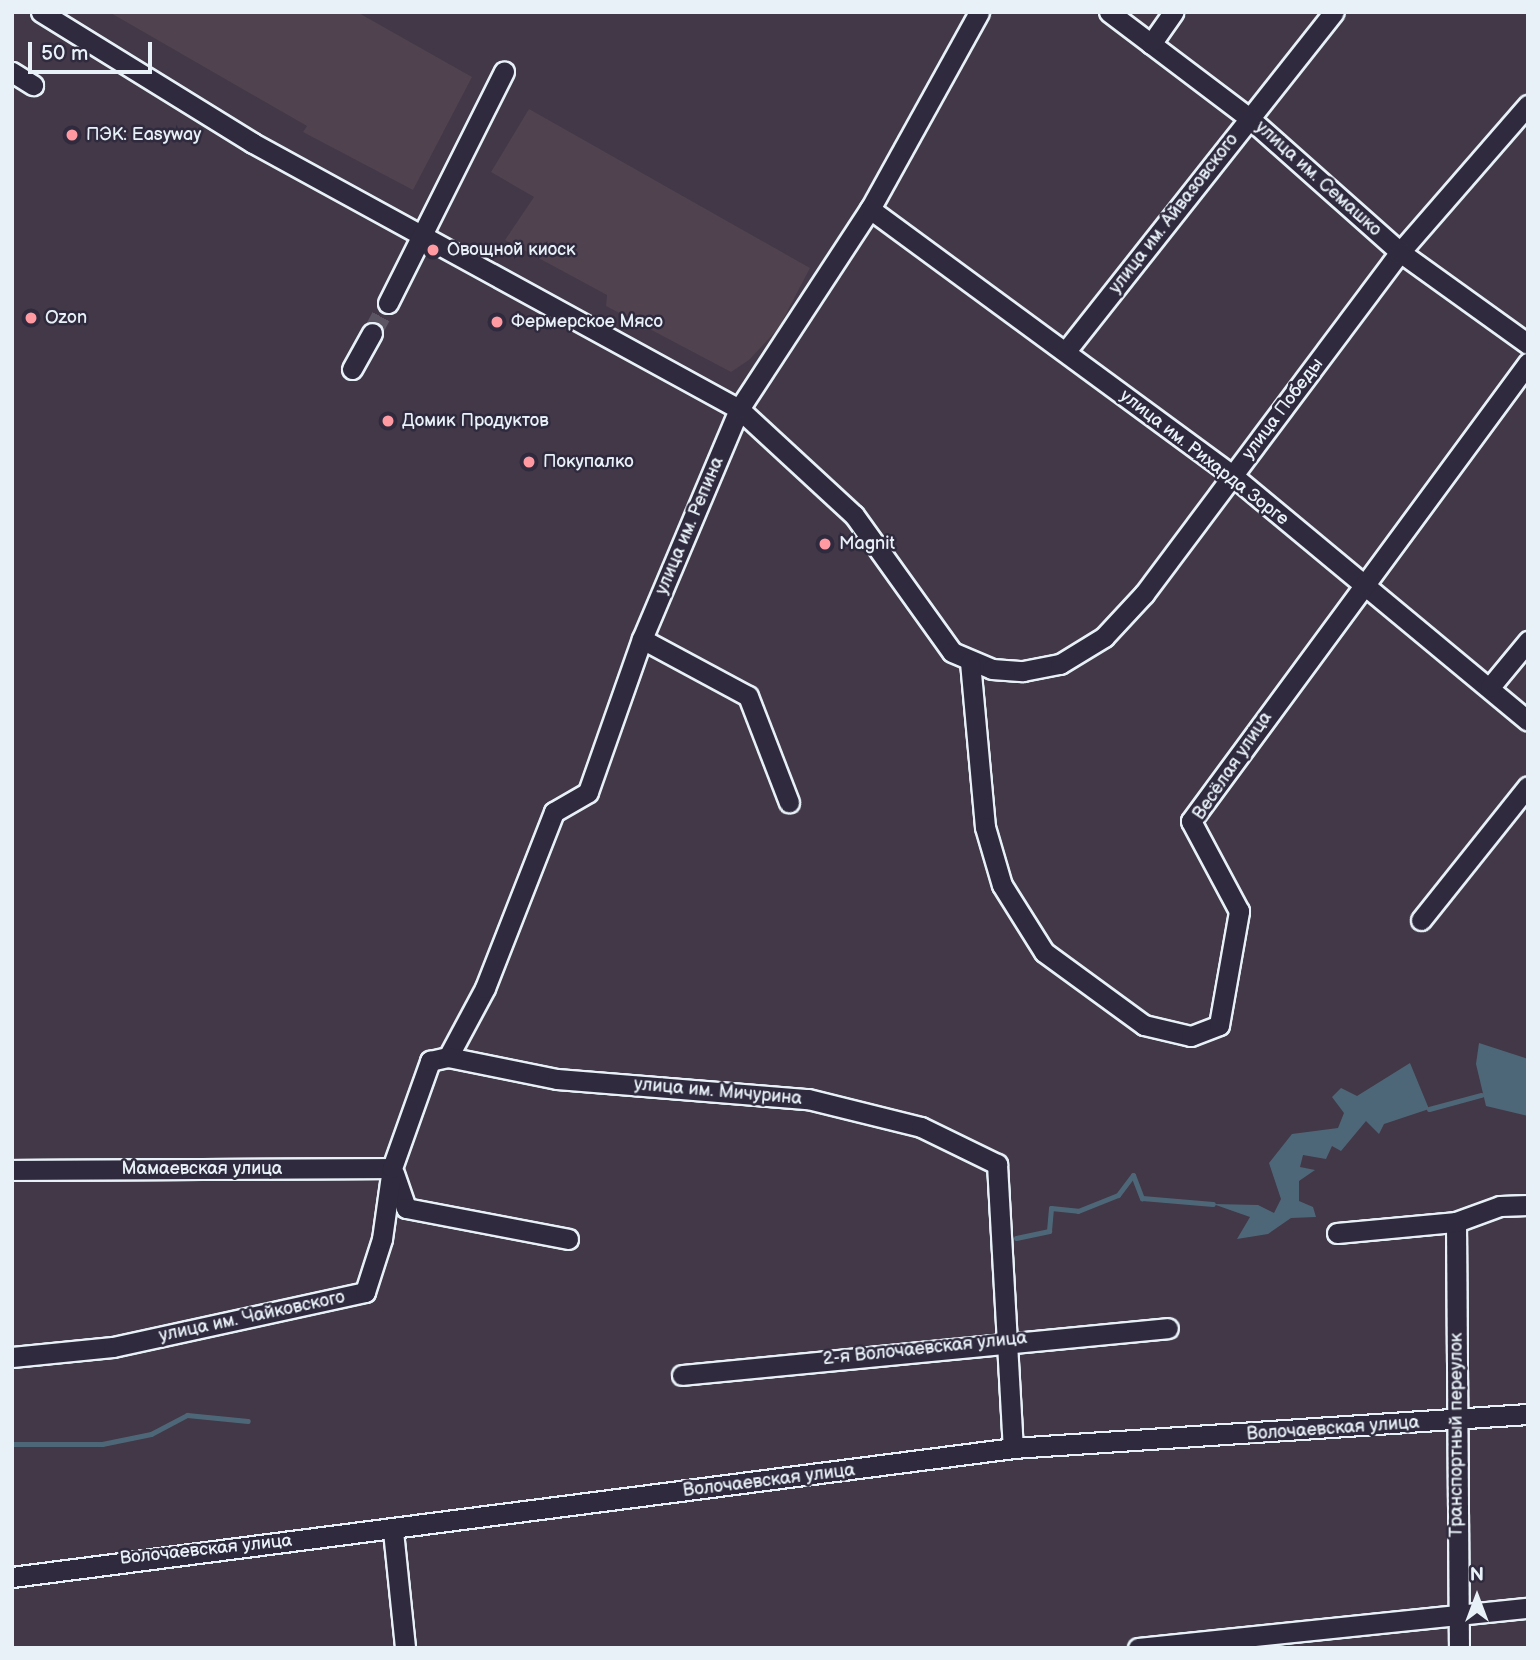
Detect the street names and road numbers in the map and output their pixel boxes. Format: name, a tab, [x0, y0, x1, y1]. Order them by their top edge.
street label: улица им. Семашко	[1251, 117, 1385, 241]
street label: улица им. Айвазовского	[1105, 130, 1243, 298]
street label: улица Победы	[1238, 354, 1328, 464]
street label: улица им. Рихарда Зорге	[1115, 385, 1293, 531]
street label: улица им. Репина	[651, 454, 729, 598]
street label: Весёлая улица	[1189, 708, 1277, 824]
street label: улица им. Мичурина	[633, 1074, 803, 1110]
street label: Мамаевская улица	[121, 1158, 283, 1180]
street label: улица им. Чайковского	[157, 1287, 347, 1347]
street label: 2-я Волочаевская улица	[822, 1328, 1028, 1370]
street label: Транспортный переулок	[1446, 1333, 1468, 1537]
street label: Волочаевская улица	[1246, 1412, 1420, 1446]
street label: Волочаевская улица	[682, 1460, 856, 1502]
street label: Волочаевская улица	[119, 1530, 293, 1570]

